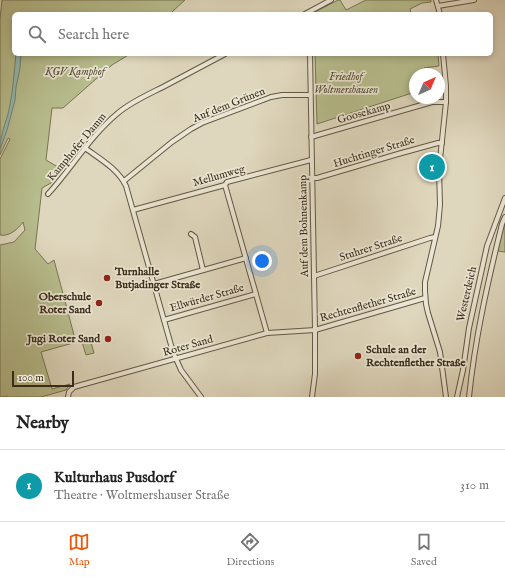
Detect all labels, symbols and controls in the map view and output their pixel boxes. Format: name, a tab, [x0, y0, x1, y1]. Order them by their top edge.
search box	[12, 12, 493, 56]
icon: search	[26, 23, 48, 45]
text: Search here	[58, 25, 129, 44]
park label: KGV Kamphof	[44, 65, 108, 79]
north arrow	[409, 68, 445, 104]
park label: Friedhof Woltmershausen	[314, 70, 378, 97]
street label: Auf dem Grünen	[190, 84, 267, 126]
street label: Goosekamp	[336, 99, 392, 127]
street label: Kamphofer Damm	[44, 110, 110, 184]
street label: Huchtinger Straße	[332, 133, 416, 171]
pin: 1	[419, 152, 445, 182]
street label: Mellumweg	[191, 162, 248, 190]
street label: Auf dem Bohnenkamp	[296, 175, 312, 278]
street label: Stuhrer Straße	[338, 231, 404, 265]
your location	[252, 251, 272, 271]
place label: Turnhalle Butjadinger Straße	[114, 265, 200, 292]
street label: Westerdeich	[454, 265, 480, 323]
marker: Turnhalle Butjadinger Straße	[102, 273, 112, 283]
street label: Ellwürder Straße	[168, 281, 246, 315]
street label: Rechtenflether Straße	[318, 285, 418, 325]
place label: Oberschule Roter Sand	[39, 290, 92, 317]
marker: Oberschule Roter Sand	[94, 298, 104, 308]
place label: Jugi Roter Sand	[25, 332, 101, 346]
street label: Roter Sand	[161, 332, 215, 360]
marker: Jugi Roter Sand	[103, 334, 113, 344]
place label: Schule an der Rechtenflether Straße	[366, 343, 466, 370]
marker: Schule an der Rechtenflether Straße	[353, 351, 363, 361]
scale bar	[12, 369, 74, 388]
text: 100 m	[18, 371, 44, 385]
text: Nearby	[16, 413, 69, 434]
text: Kulturhaus Pusdorf	[54, 468, 175, 487]
text: 1	[27, 477, 31, 494]
text: 310 m	[460, 477, 489, 494]
text: Theatre · Woltmershauser Straße	[54, 487, 229, 504]
tab: Map	[68, 531, 90, 569]
tab: Directions	[227, 531, 274, 569]
tab: Saved	[411, 531, 437, 569]

